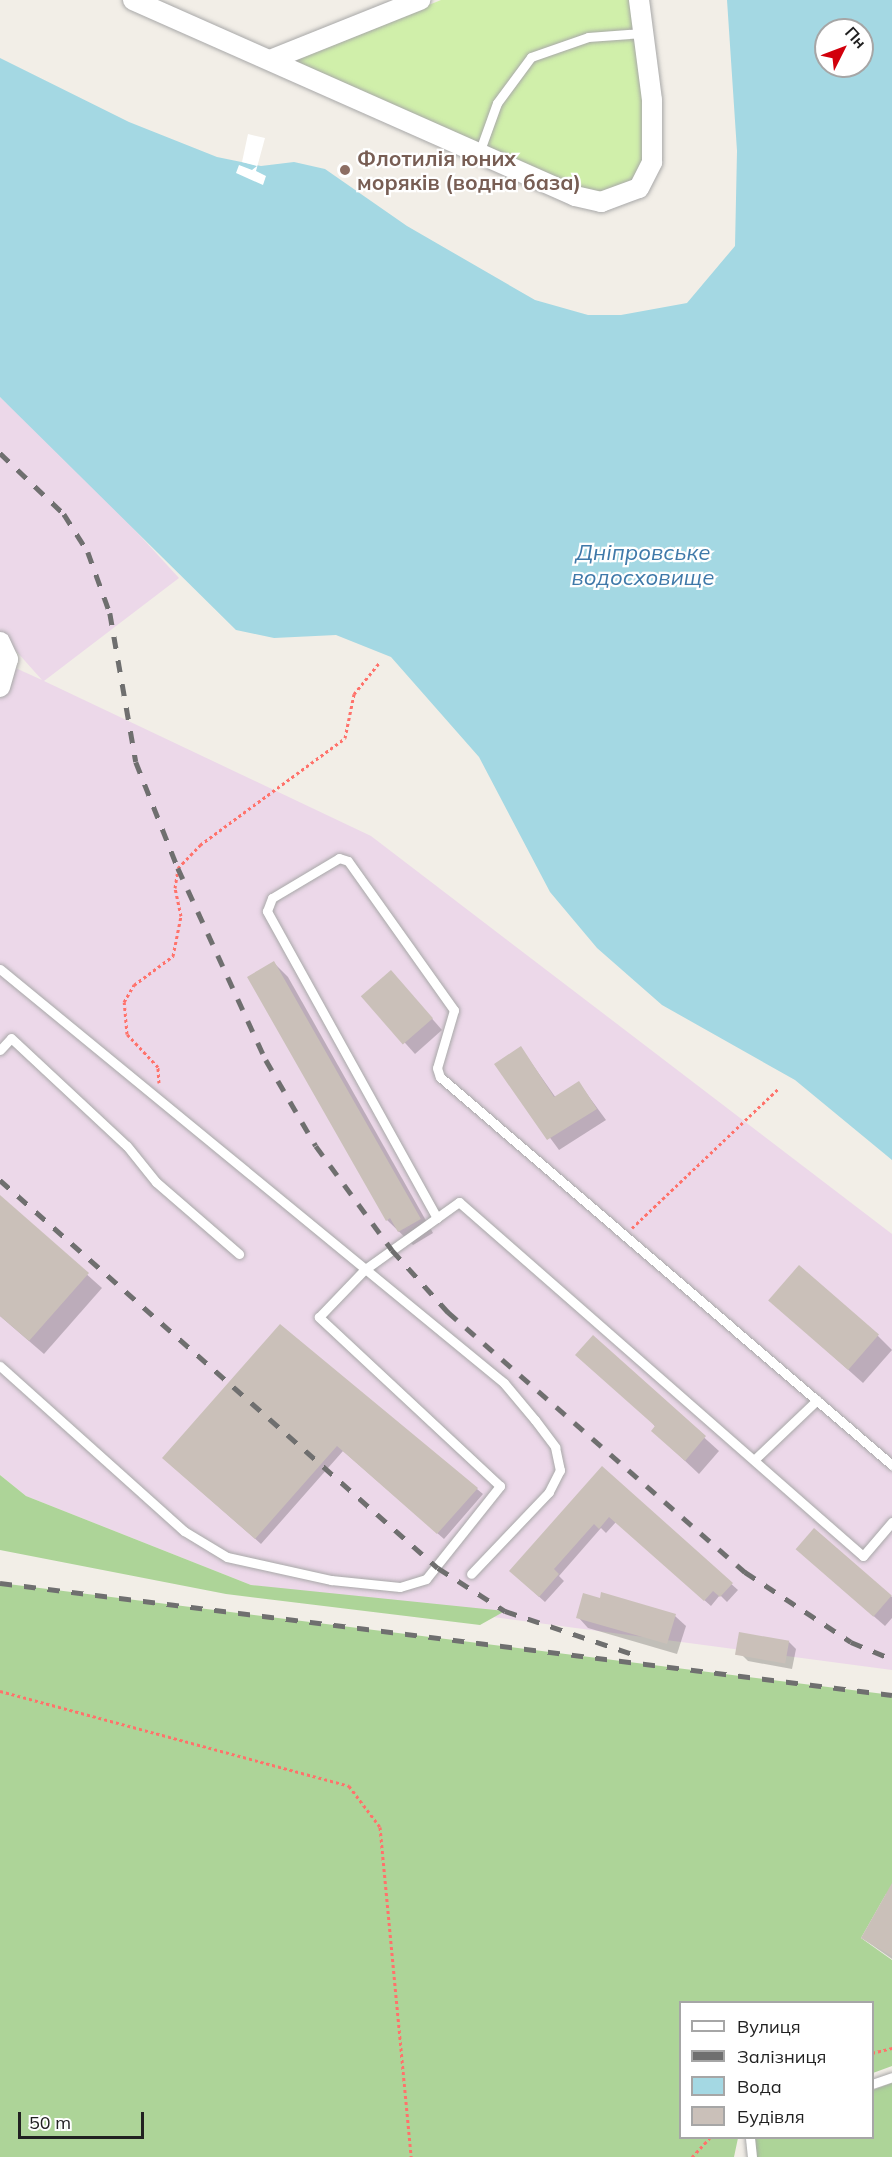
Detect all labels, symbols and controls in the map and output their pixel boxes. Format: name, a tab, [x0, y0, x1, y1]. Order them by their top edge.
north arrow	[814, 18, 874, 78]
text: Пн	[841, 22, 871, 52]
place label: Флотилія юних моряків (водна база)	[357, 145, 581, 195]
marker: Флотилія юних моряків (водна база)	[338, 163, 352, 177]
water label: Дніпровське водосховище	[572, 539, 714, 590]
legend	[679, 2001, 874, 2139]
text: Вулиця	[737, 2015, 801, 2038]
text: Залізниця	[737, 2045, 826, 2068]
text: Вода	[737, 2075, 782, 2098]
scale bar	[21, 2100, 147, 2138]
text: Будівля	[737, 2105, 805, 2128]
text: 50 m	[29, 2111, 71, 2134]

